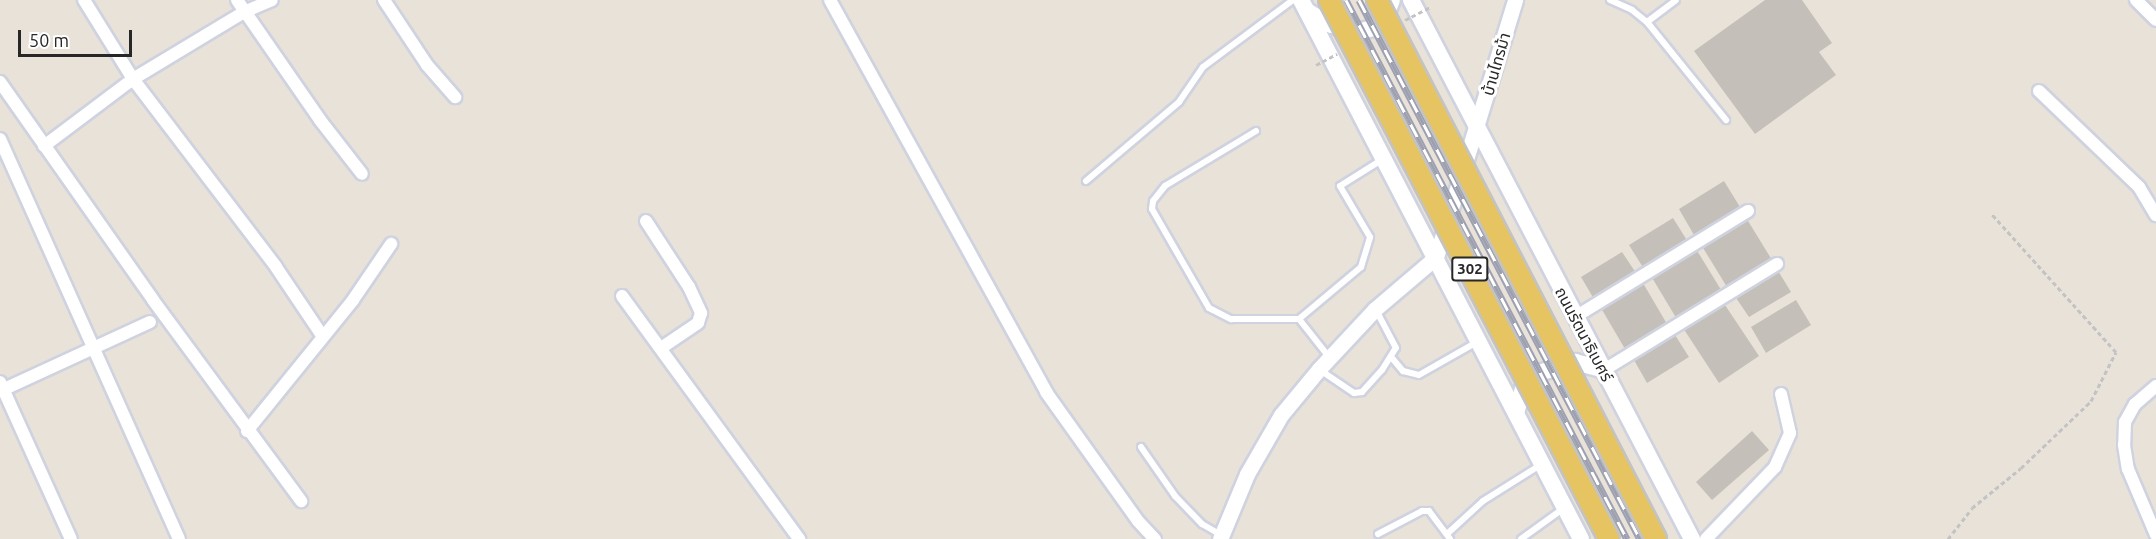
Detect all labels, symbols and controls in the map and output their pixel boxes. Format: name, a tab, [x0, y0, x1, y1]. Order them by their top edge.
scale bar	[21, 18, 135, 56]
text: 50 m	[29, 30, 69, 50]
street label: บ้านไทรม้า	[1478, 30, 1514, 98]
road number: 302	[1450, 257, 1490, 281]
street label: ถนนรัตนาธิเบศร์	[1551, 283, 1617, 385]

